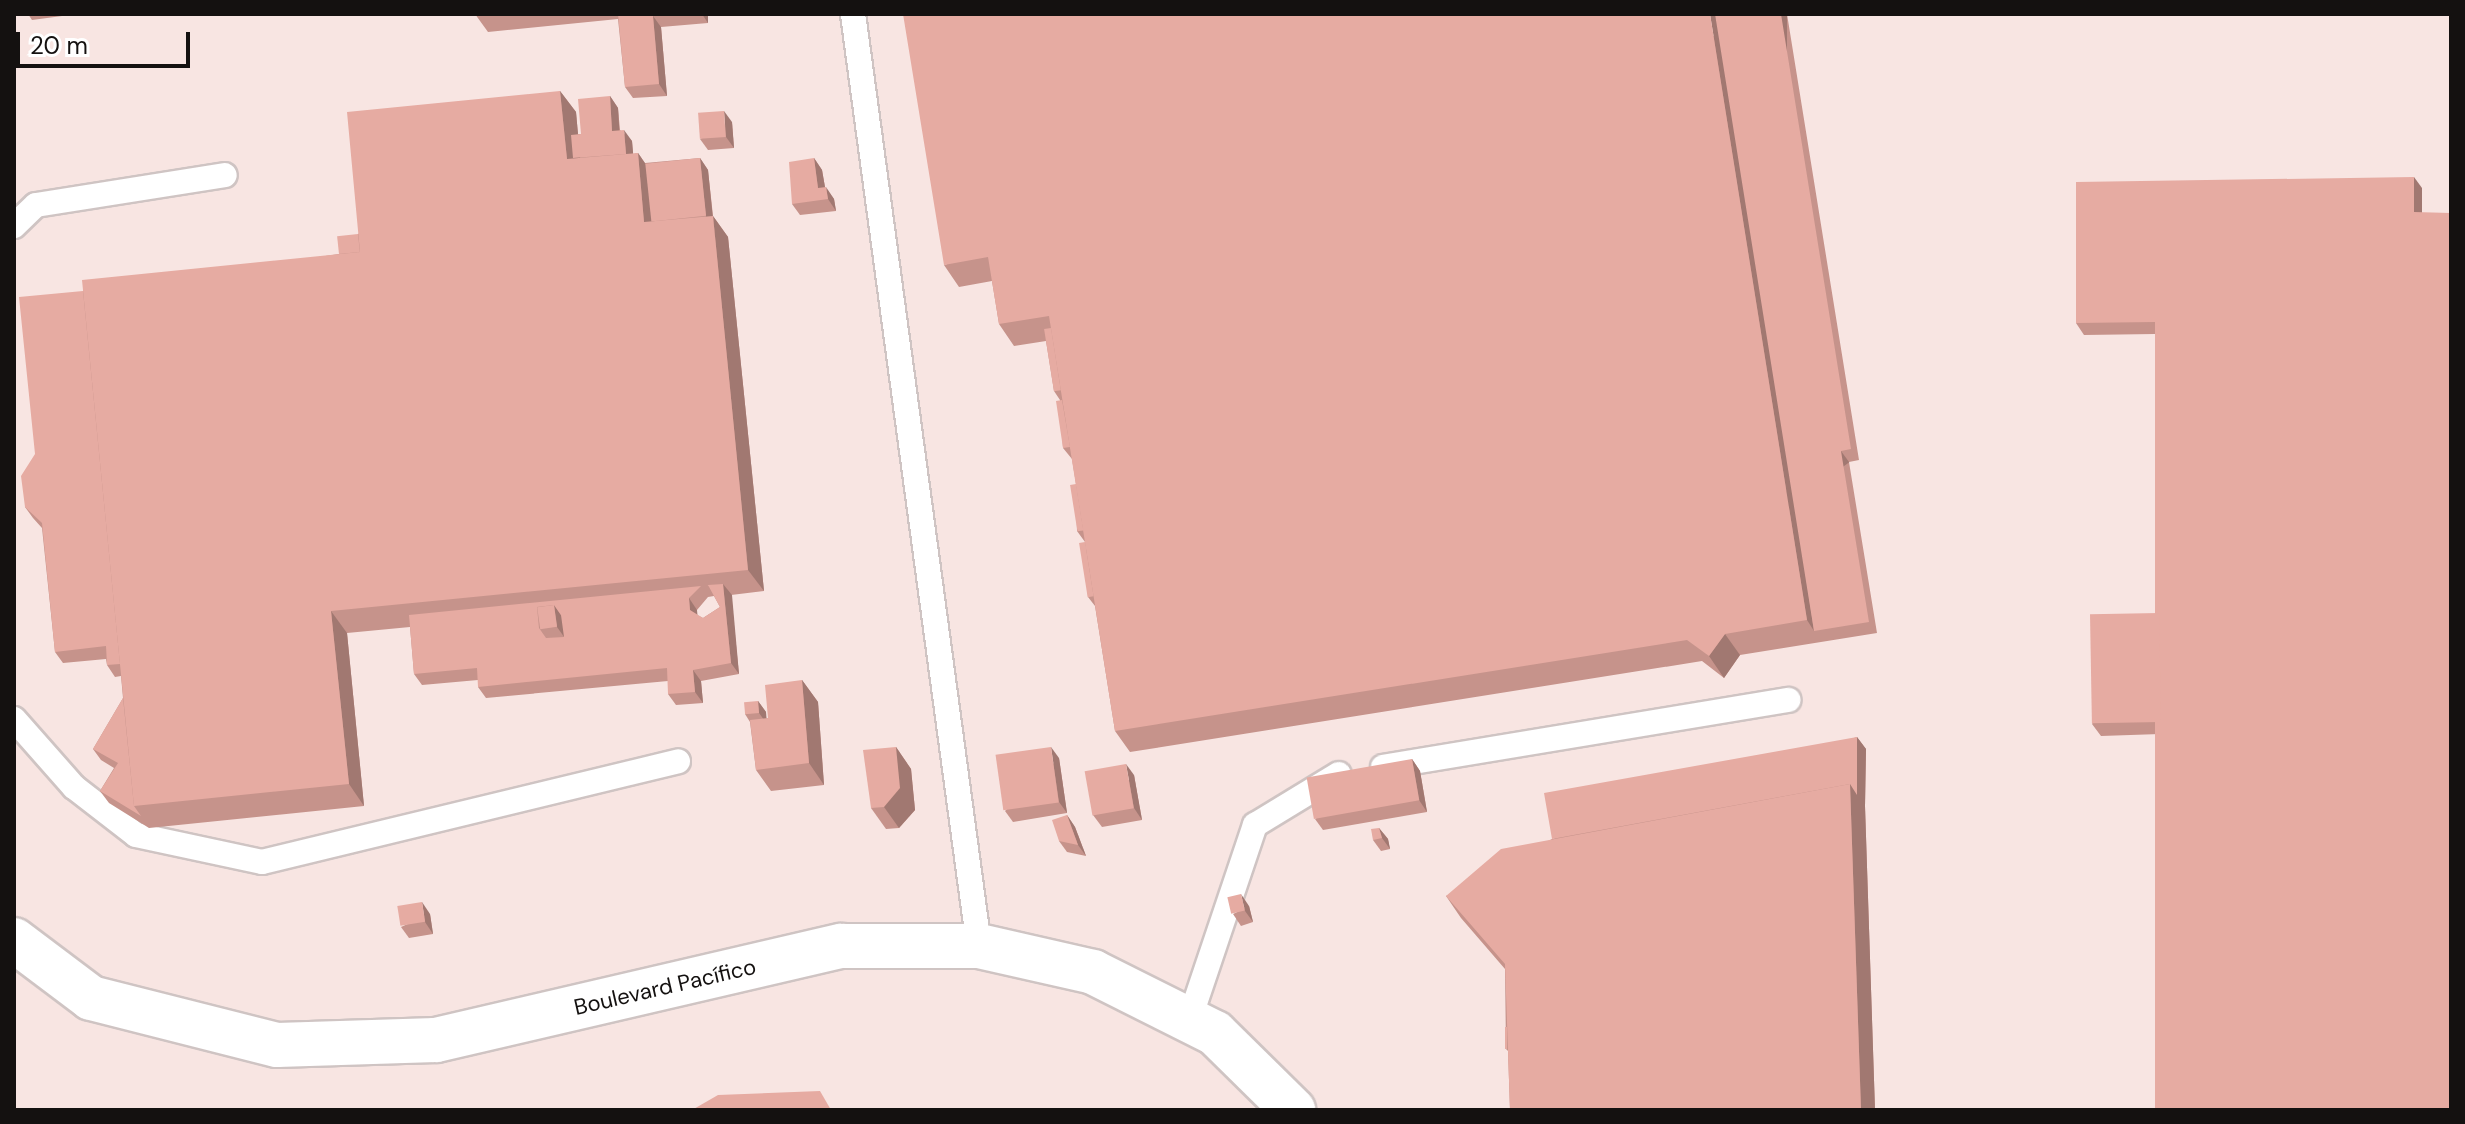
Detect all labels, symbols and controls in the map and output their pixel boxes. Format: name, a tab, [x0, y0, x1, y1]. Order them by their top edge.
scale bar	[20, 16, 194, 66]
text: 20 m	[30, 30, 88, 61]
street label: Boulevard Pacífico	[571, 953, 759, 1021]

